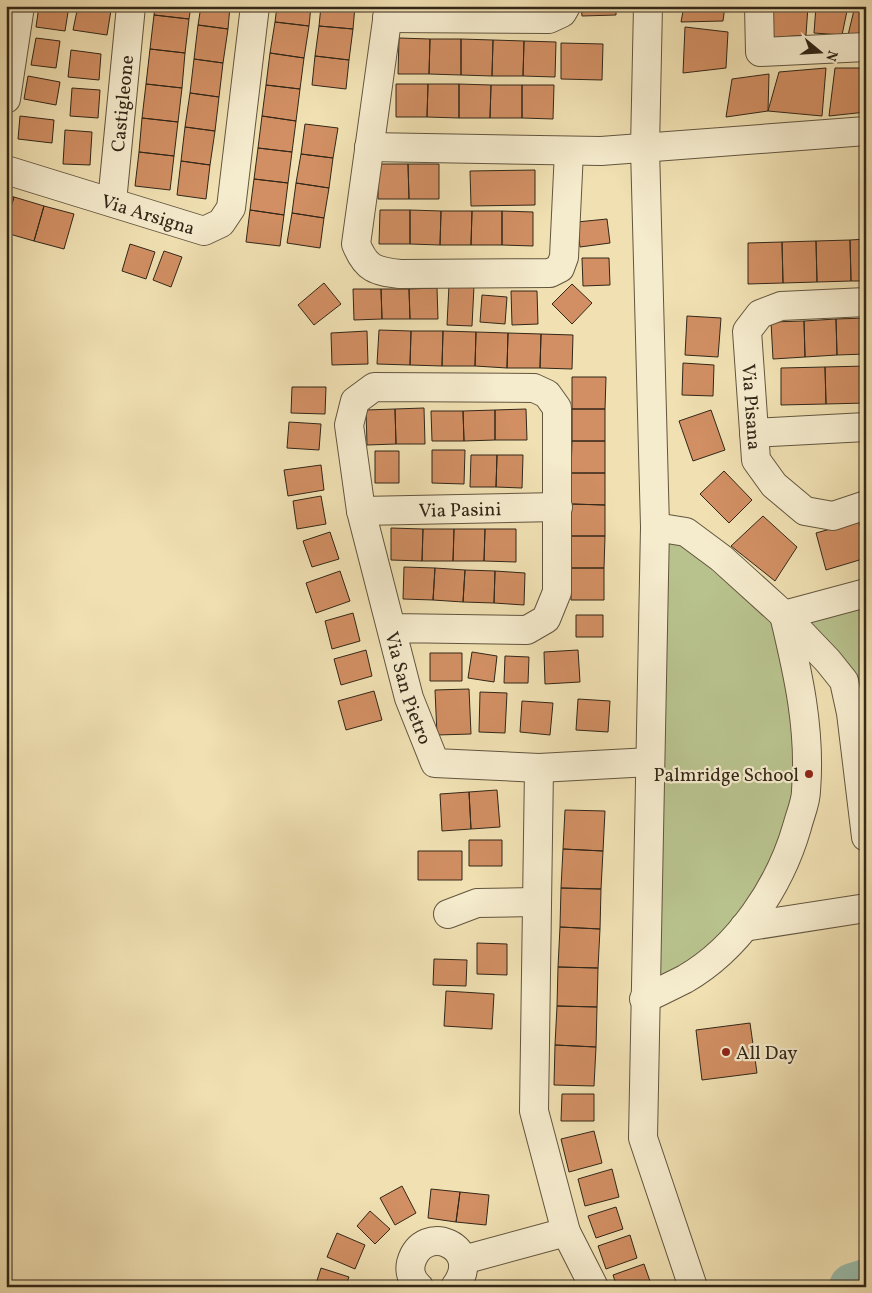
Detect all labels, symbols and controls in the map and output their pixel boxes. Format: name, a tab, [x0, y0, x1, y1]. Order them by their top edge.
north arrow	[794, 28, 844, 78]
text: N	[820, 48, 842, 63]
street label: Castigleone	[106, 54, 141, 153]
street label: Via Arsigna	[98, 189, 198, 242]
street label: Via Pisana	[734, 363, 766, 451]
street label: Via Pasini	[418, 497, 502, 525]
street label: Via San Pietro	[377, 629, 437, 749]
place label: Palmridge School	[654, 763, 799, 789]
marker: Palmridge School	[803, 768, 815, 780]
place label: All Day	[736, 1041, 798, 1067]
marker: All Day	[720, 1046, 732, 1058]

